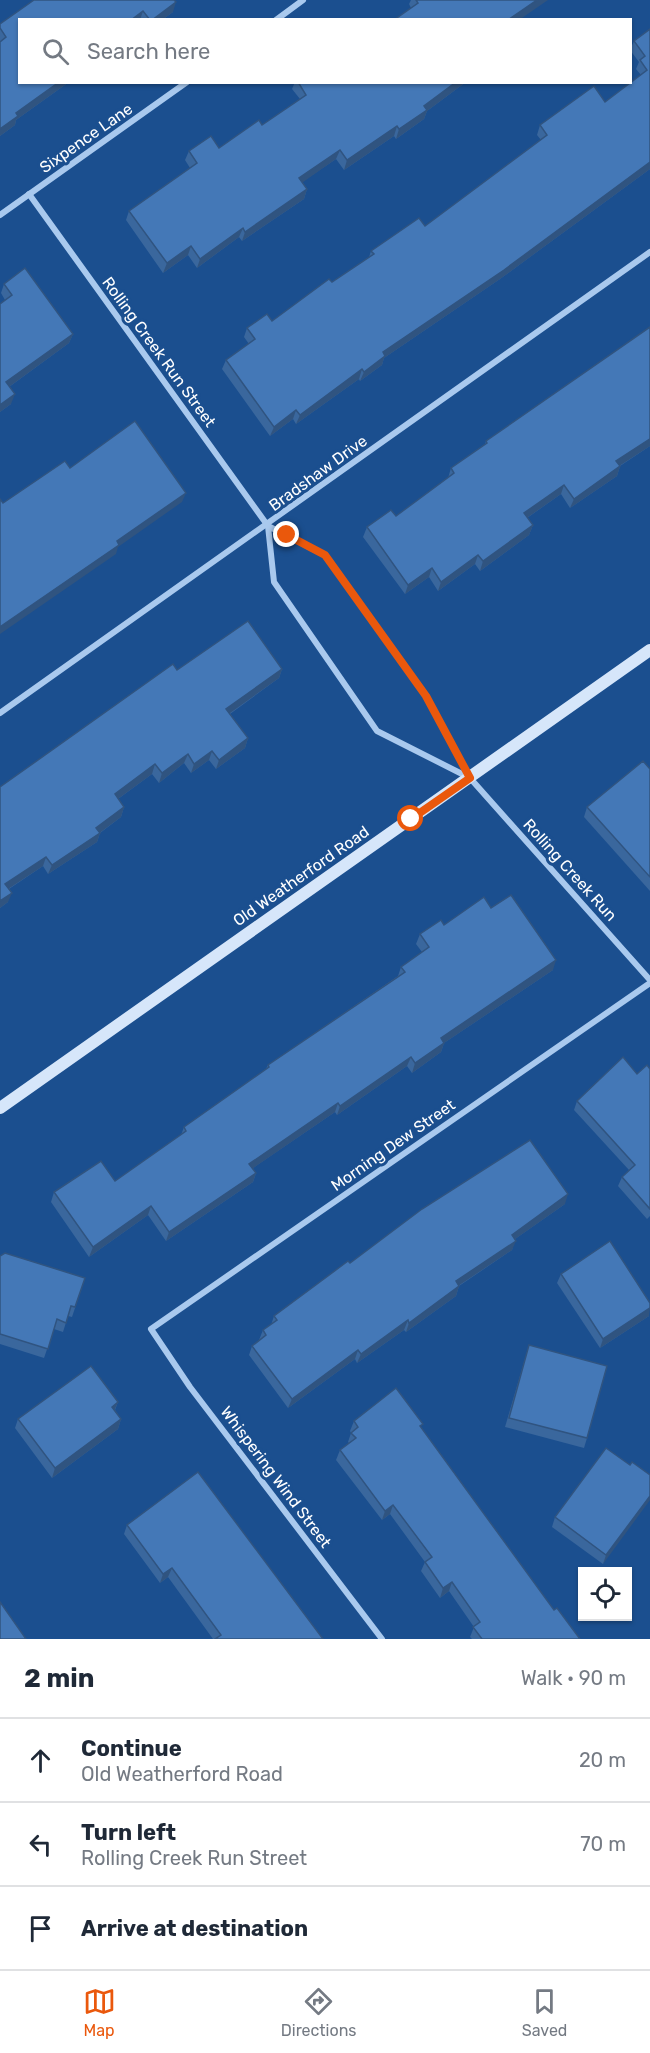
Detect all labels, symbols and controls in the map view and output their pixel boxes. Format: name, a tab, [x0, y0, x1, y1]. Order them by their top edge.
search box	[18, 18, 632, 84]
icon: search	[39, 35, 72, 68]
text: Search here	[87, 38, 210, 65]
street label: Sixpence Lane	[36, 99, 136, 177]
street label: Rolling Creek Run Street	[98, 273, 220, 431]
street label: Bradshaw Drive	[265, 431, 371, 515]
route end	[273, 521, 299, 547]
route start	[397, 805, 423, 831]
street label: Rolling Creek Run	[519, 815, 621, 925]
street label: Old Weatherford Road	[229, 822, 373, 930]
street label: Morning Dew Street	[327, 1095, 459, 1195]
street label: Whispering Wind Street	[217, 1403, 335, 1551]
map controls	[578, 1567, 632, 1621]
button: locate	[578, 1567, 632, 1621]
text: 2 min	[24, 1663, 94, 1694]
text: Walk · 90 m	[521, 1666, 626, 1690]
text: Continue	[81, 1735, 182, 1762]
icon: ahead	[24, 1744, 57, 1777]
text: 20 m	[579, 1748, 626, 1772]
text: Old Weatherford Road	[81, 1762, 283, 1786]
text: Turn left	[81, 1819, 176, 1846]
icon: left	[24, 1828, 57, 1861]
text: 70 m	[580, 1832, 626, 1856]
text: Rolling Creek Run Street	[81, 1846, 307, 1870]
icon: arrive	[24, 1912, 57, 1945]
text: Arrive at destination	[81, 1915, 308, 1942]
tab: Map	[83, 1985, 116, 2040]
tab: Directions	[281, 1985, 357, 2040]
tab: Saved	[522, 1985, 567, 2040]

